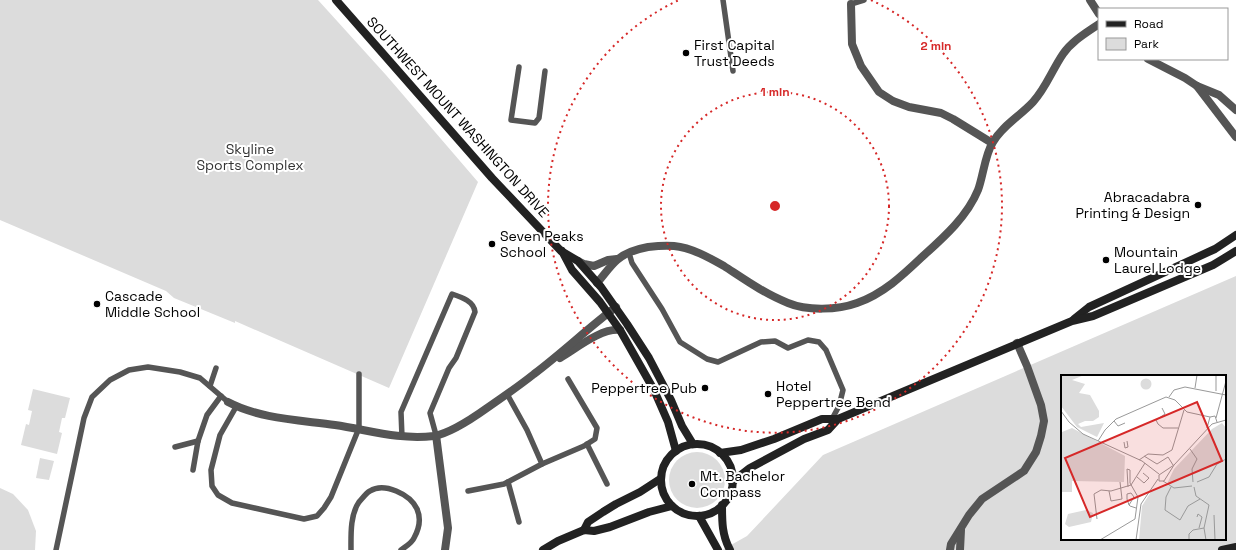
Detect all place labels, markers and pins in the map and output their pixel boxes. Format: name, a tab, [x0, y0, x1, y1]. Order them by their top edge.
place label: First Capital Trust Deeds	[694, 36, 775, 70]
marker: First Capital Trust Deeds	[681, 48, 691, 58]
place label: Abracadabra Printing & Design	[1075, 188, 1190, 222]
centre of rings	[768, 199, 782, 213]
marker: Abracadabra Printing & Design	[1193, 200, 1203, 210]
place label: Seven Peaks School	[500, 227, 584, 261]
marker: Seven Peaks School	[487, 239, 497, 249]
place label: Mountain Laurel Lodge	[1114, 243, 1201, 277]
marker: Mountain Laurel Lodge	[1101, 255, 1111, 265]
place label: Cascade Middle School	[105, 287, 200, 321]
marker: Cascade Middle School	[92, 299, 102, 309]
place label: Hotel Peppertree Bend	[776, 377, 891, 411]
place label: Peppertree Pub	[591, 379, 697, 397]
marker: Peppertree Pub	[700, 383, 710, 393]
marker: Hotel Peppertree Bend	[763, 389, 773, 399]
place label: Mt. Bachelor Compass	[700, 467, 785, 501]
marker: Mt. Bachelor Compass	[687, 479, 697, 489]

